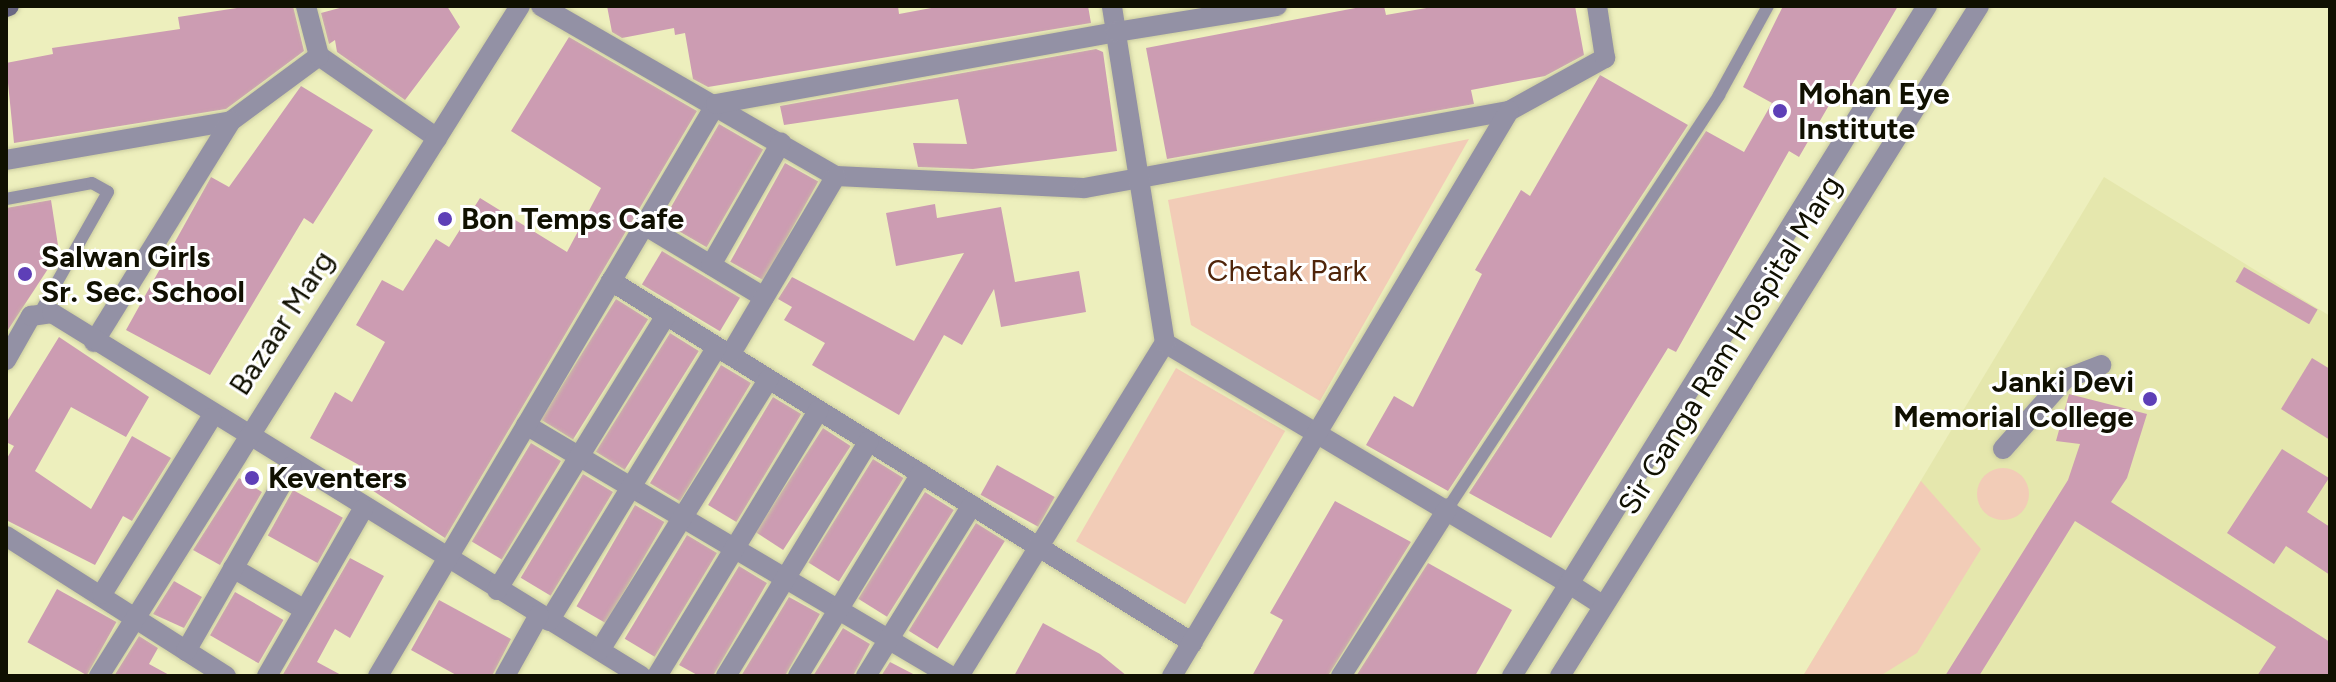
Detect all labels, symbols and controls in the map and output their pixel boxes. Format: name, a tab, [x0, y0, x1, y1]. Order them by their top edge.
place label: Mohan Eye Institute	[1798, 76, 1949, 146]
marker: Mohan Eye Institute	[1769, 100, 1791, 122]
street label: Sir Ganga Ram Hospital Marg	[1611, 169, 1849, 521]
place label: Bon Temps Cafe	[461, 201, 684, 237]
marker: Bon Temps Cafe	[436, 210, 454, 228]
place label: Salwan Girls Sr. Sec. School	[41, 239, 245, 310]
street label: Bazaar Marg	[222, 244, 342, 402]
park label: Chetak Park	[1207, 253, 1367, 289]
marker: Salwan Girls Sr. Sec. School	[16, 265, 34, 283]
place label: Janki Devi Memorial College	[1893, 364, 2134, 434]
marker: Janki Devi Memorial College	[2141, 390, 2159, 408]
place label: Keventers	[268, 460, 407, 496]
marker: Keventers	[243, 469, 261, 487]

